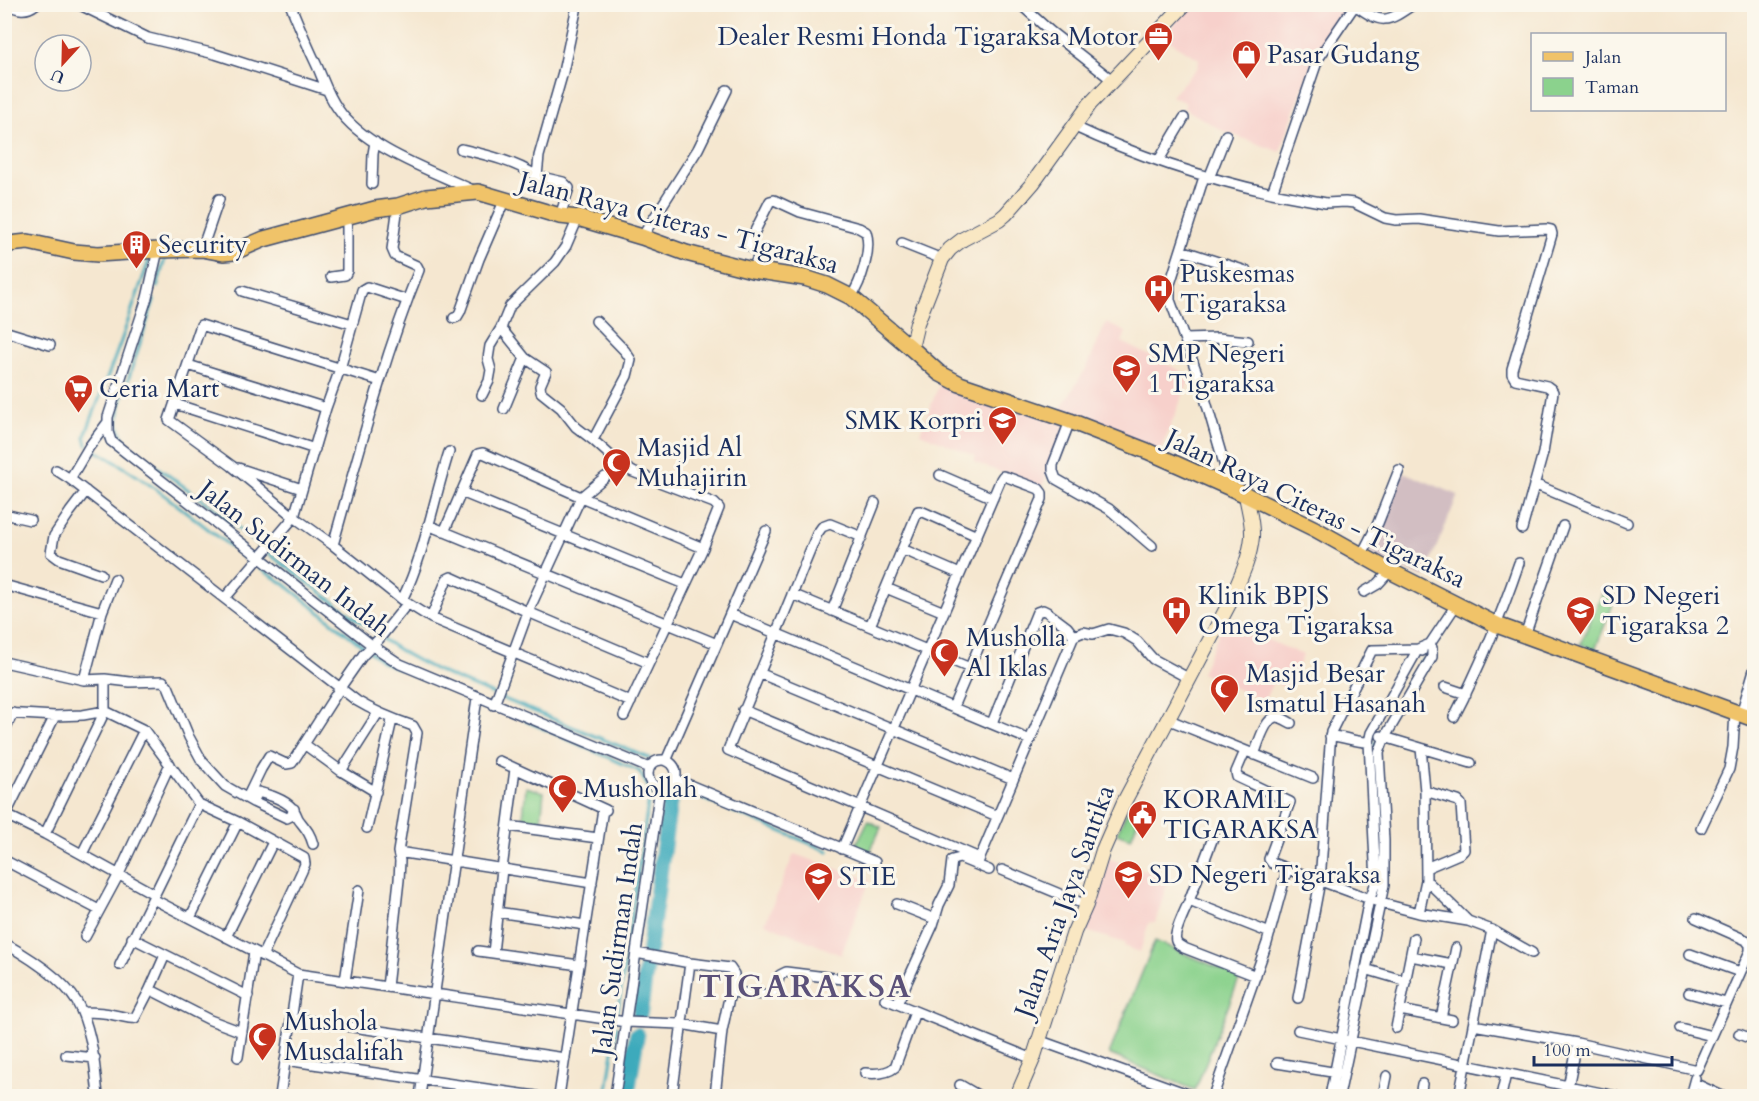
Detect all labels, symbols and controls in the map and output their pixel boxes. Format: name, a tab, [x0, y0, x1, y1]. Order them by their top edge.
place label: Dealer Resmi Honda Tigaraksa Motor	[717, 19, 1139, 54]
office icon: Dealer Resmi Honda Tigaraksa Motor	[1143, 20, 1175, 62]
north arrow	[33, 33, 93, 93]
legend	[1531, 33, 1726, 111]
place label: Pasar Gudang	[1267, 37, 1420, 72]
shop icon: Pasar Gudang	[1230, 38, 1262, 80]
text: Jalan	[1582, 45, 1622, 70]
text: U	[48, 63, 68, 89]
text: Taman	[1585, 75, 1640, 100]
street label: Jalan Raya Citeras - Tigaraksa	[511, 162, 843, 282]
place label: Security	[158, 227, 248, 262]
building icon: Security	[121, 228, 153, 270]
place label: Puskesmas Tigaraksa	[1180, 256, 1295, 321]
hospital icon: Puskesmas Tigaraksa	[1143, 272, 1175, 314]
place label: SMP Negeri 1 Tigaraksa	[1148, 336, 1285, 401]
school or university icon: SMP Negeri 1 Tigaraksa	[1111, 352, 1143, 394]
place label: Ceria Mart	[99, 371, 219, 406]
supermarket icon: Ceria Mart	[62, 372, 94, 414]
place label: SMK Korpri	[845, 403, 982, 438]
school or university icon: SMK Korpri	[987, 404, 1019, 446]
street label: Jalan Raya Citeras - Tigaraksa	[1156, 419, 1472, 596]
place label: Masjid Al Muhajirin	[637, 430, 748, 495]
mosque icon: Masjid Al Muhajirin	[600, 446, 632, 488]
street label: Jalan Sudirman Indah	[188, 470, 398, 645]
place label: Klinik BPJS Omega Tigaraksa	[1198, 578, 1394, 643]
place label: SD Negeri Tigaraksa 2	[1602, 578, 1729, 643]
hospital icon: Klinik BPJS Omega Tigaraksa	[1161, 594, 1193, 636]
school or university icon: SD Negeri Tigaraksa 2	[1565, 594, 1597, 636]
place label: Musholla Al Iklas	[966, 620, 1066, 685]
mosque icon: Musholla Al Iklas	[929, 636, 961, 678]
place label: Masjid Besar Ismatul Hasanah	[1246, 656, 1426, 721]
mosque icon: Masjid Besar Ismatul Hasanah	[1209, 672, 1241, 714]
place label: Mushollah	[583, 771, 698, 806]
mosque icon: Mushollah	[546, 772, 578, 814]
street label: Jalan Aria Jaya Santika	[1005, 780, 1123, 1026]
place label: KORAMIL TIGARAKSA	[1163, 782, 1318, 847]
public building icon: KORAMIL TIGARAKSA	[1126, 798, 1158, 840]
street label: Jalan Sudirman Indah	[583, 820, 651, 1062]
place label: SD Negeri Tigaraksa	[1149, 857, 1381, 892]
school or university icon: SD Negeri Tigaraksa	[1112, 858, 1144, 900]
place label: STIE	[839, 859, 896, 894]
school or university icon: STIE	[802, 860, 834, 902]
district label: TIGARAKSA	[698, 965, 912, 1009]
place label: Mushola Musdalifah	[284, 1004, 404, 1069]
mosque icon: Mushola Musdalifah	[247, 1020, 279, 1062]
scale bar	[1534, 1029, 1672, 1067]
text: 100 m	[1543, 1038, 1591, 1063]

